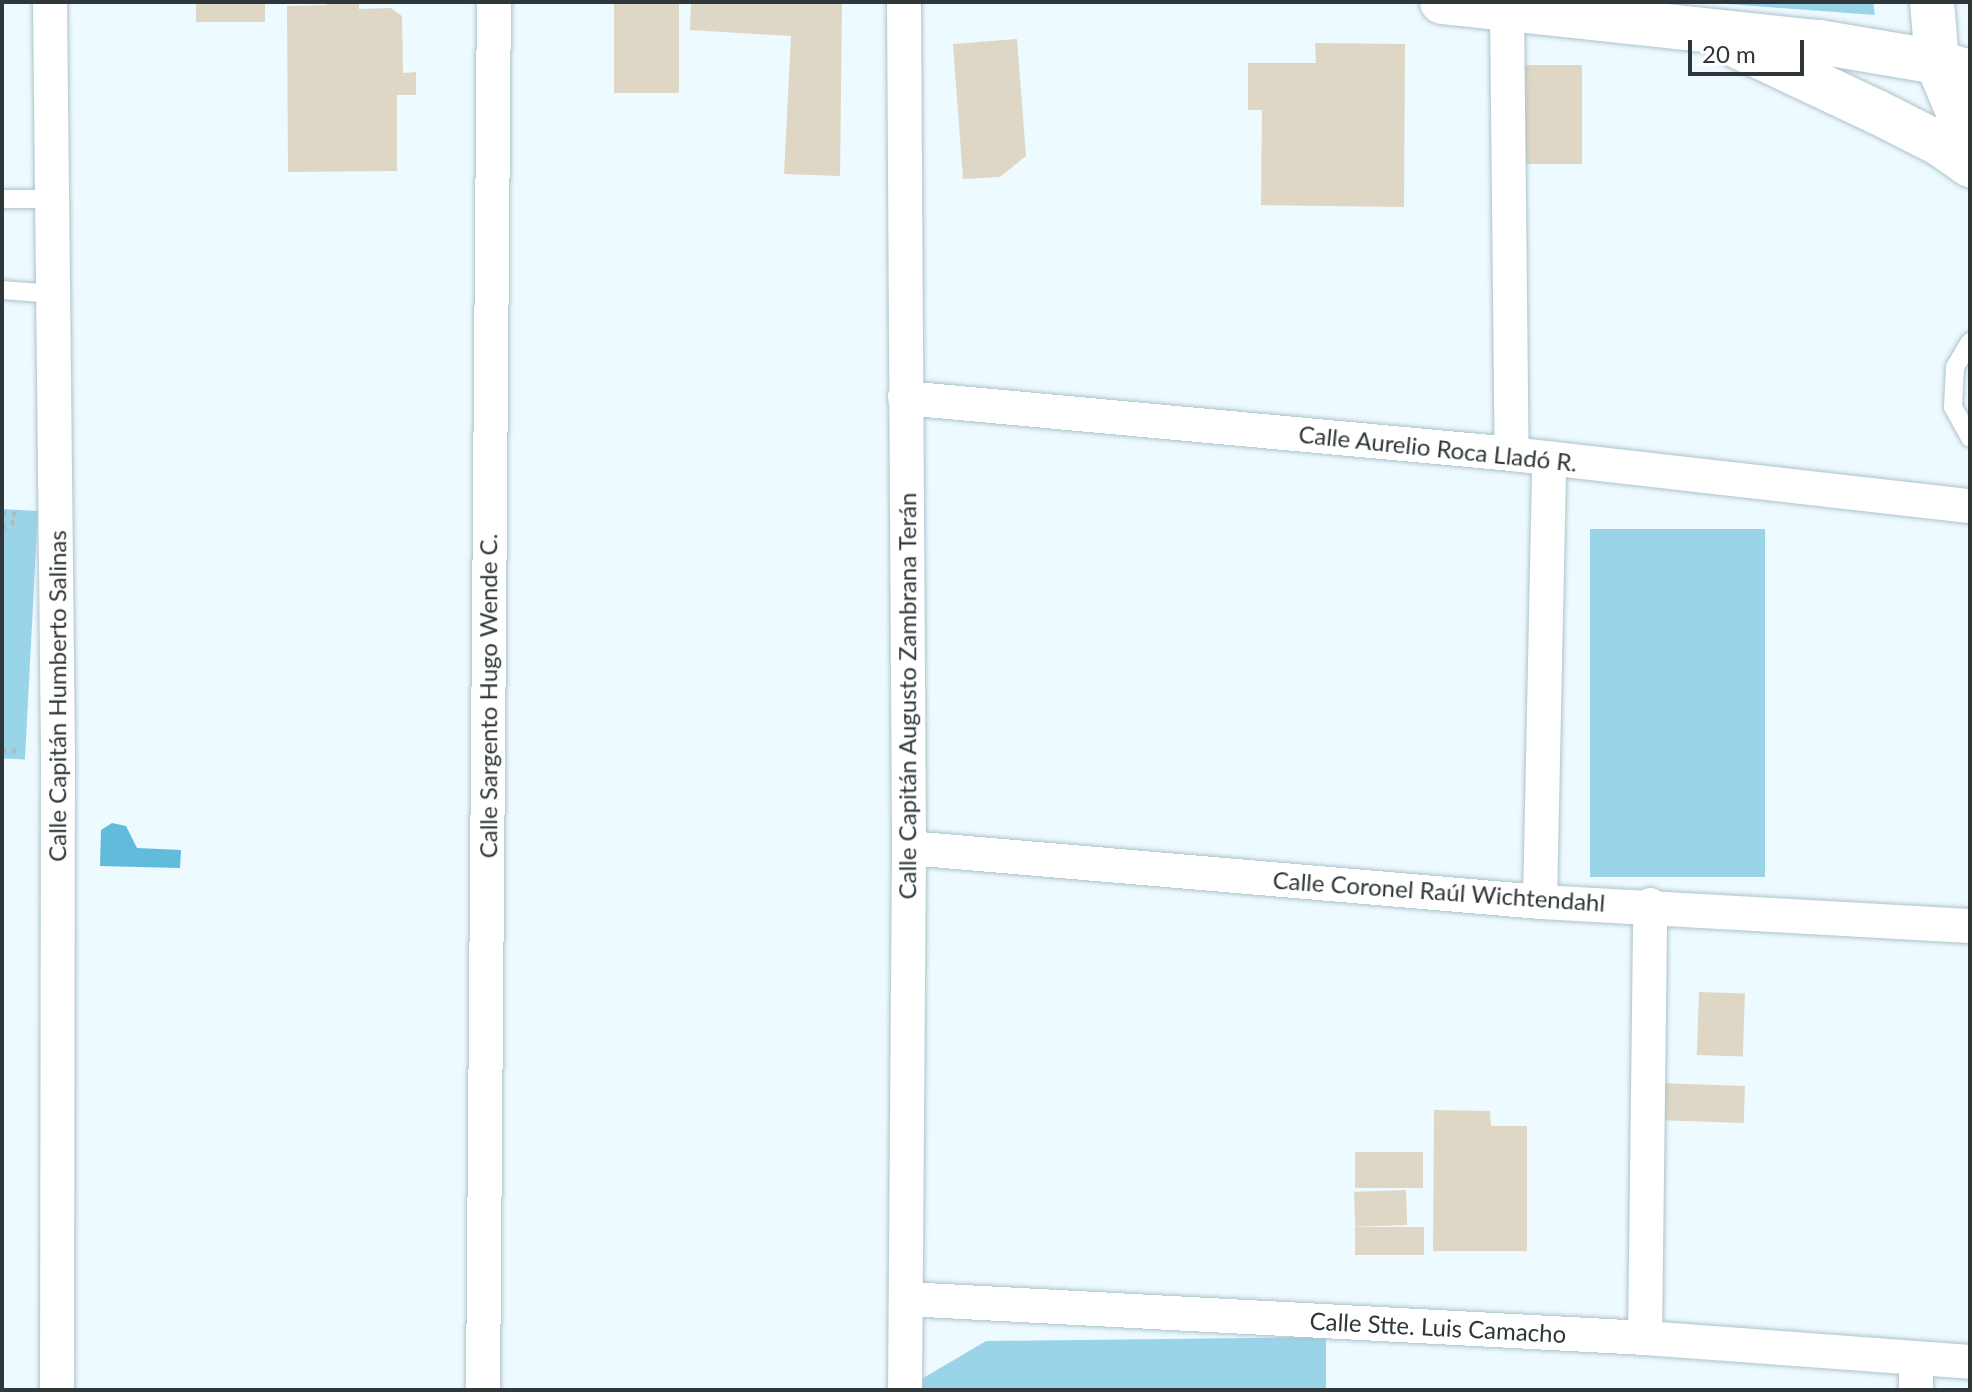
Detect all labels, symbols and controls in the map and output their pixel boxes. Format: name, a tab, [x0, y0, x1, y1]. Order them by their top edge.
scale bar	[1692, 24, 1808, 74]
text: 20 m	[1702, 39, 1756, 68]
street label: Calle Aurelio Roca Lladó R.	[1297, 419, 1579, 477]
street label: Calle Capitán Augusto Zambrana Terán	[893, 492, 921, 900]
street label: Calle Capitán Humberto Salinas	[43, 530, 71, 862]
street label: Calle Sargento Hugo Wende C.	[474, 534, 502, 858]
street label: Calle Coronel Raúl Wichtendahl	[1272, 865, 1606, 917]
street label: Calle Stte. Luis Camacho	[1309, 1306, 1567, 1348]

